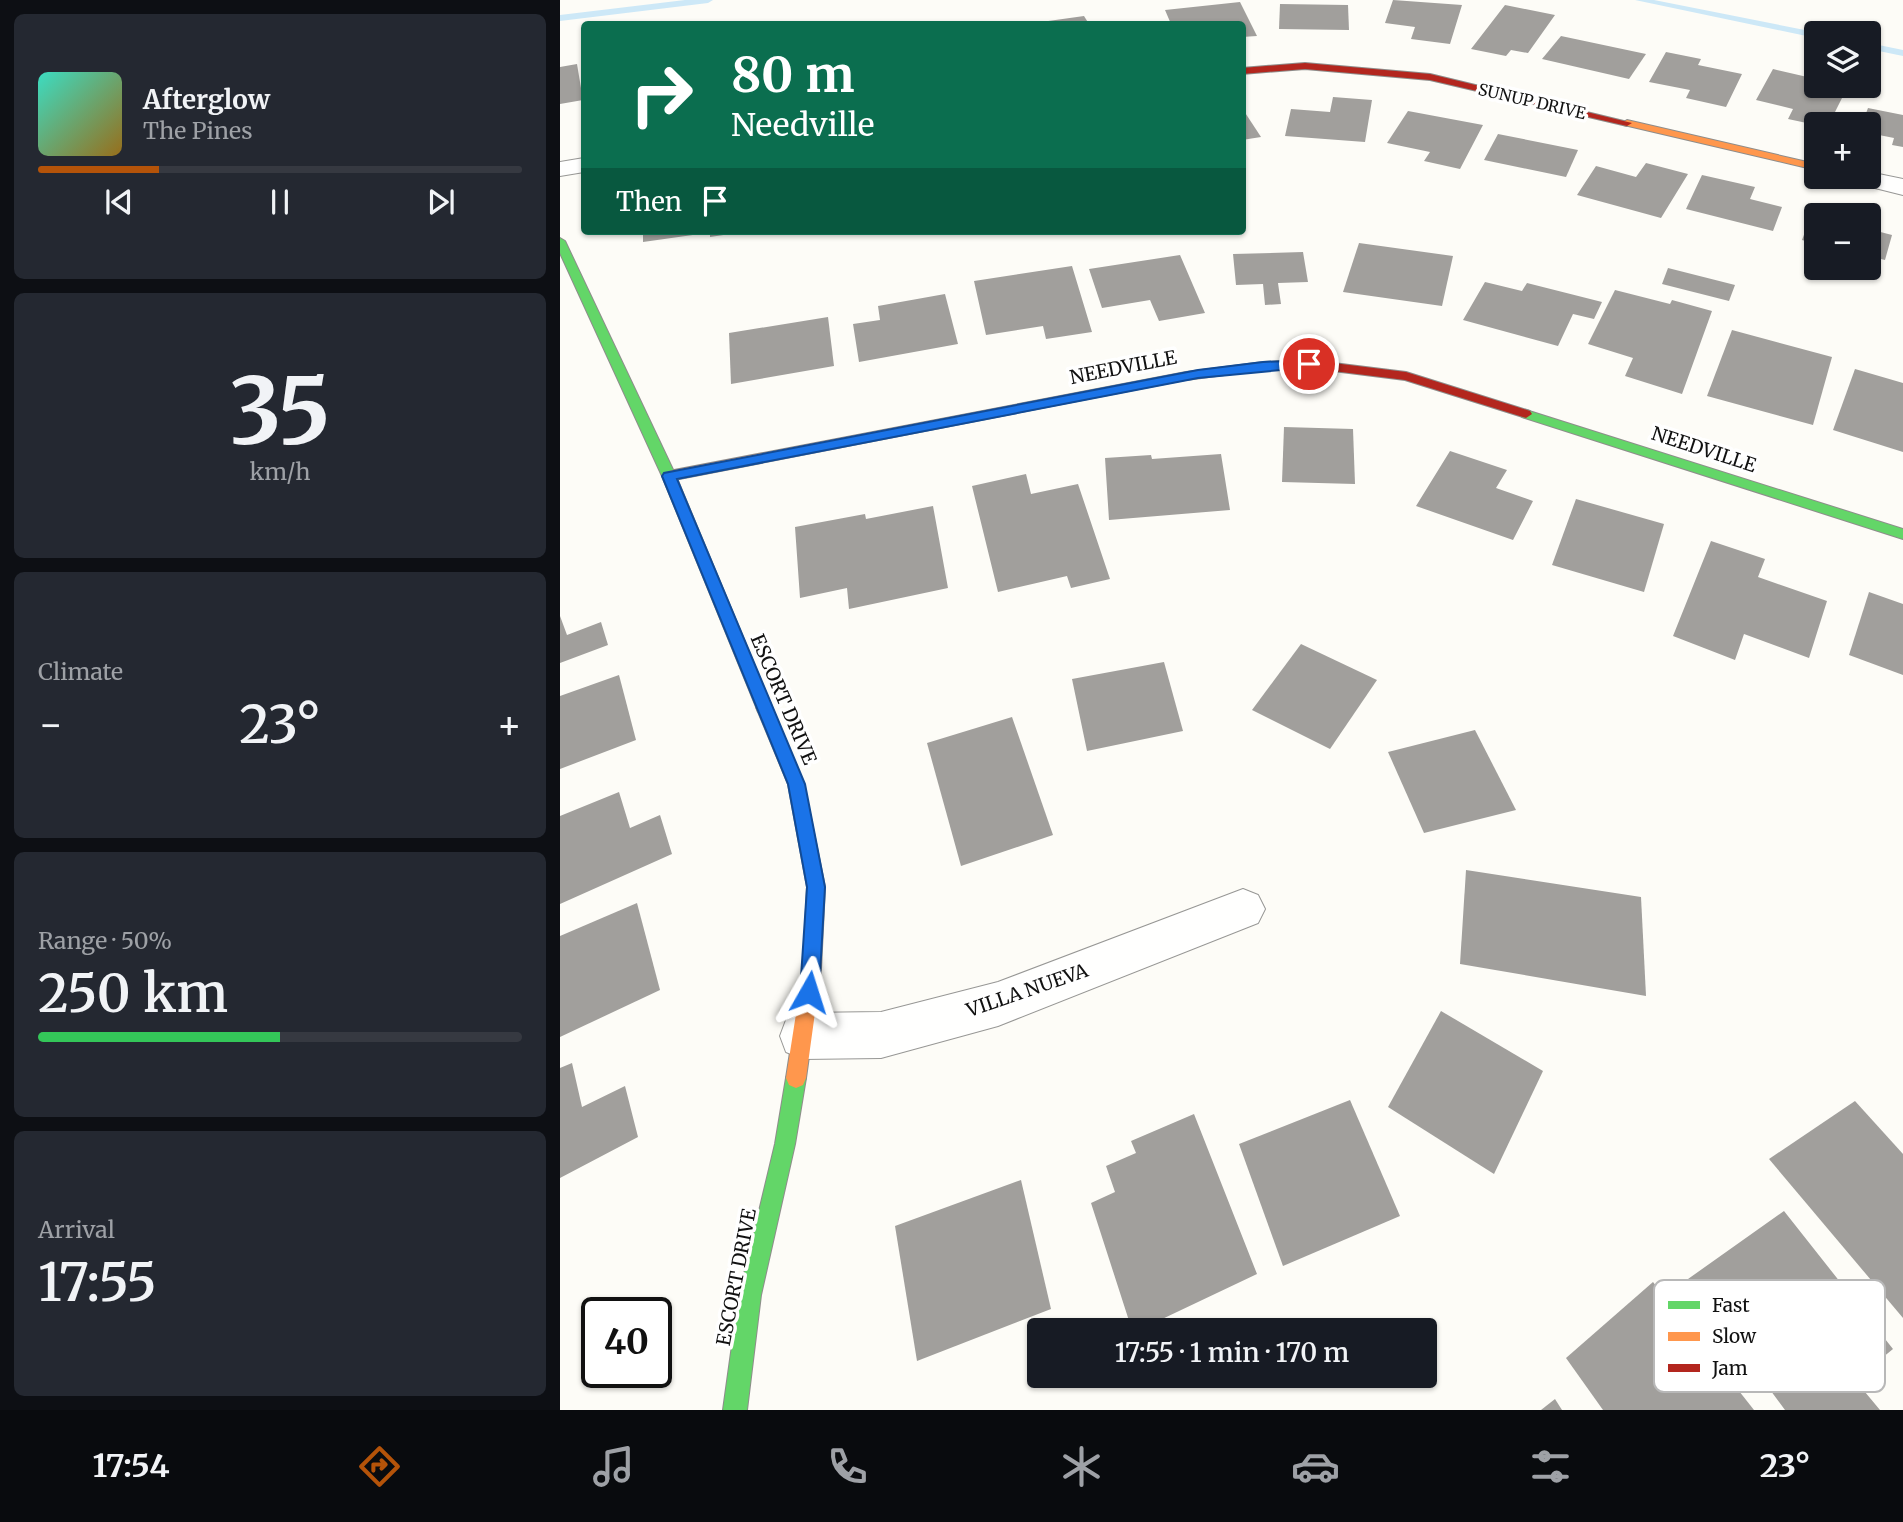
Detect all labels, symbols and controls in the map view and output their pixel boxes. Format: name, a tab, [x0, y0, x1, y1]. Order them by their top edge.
map controls	[1804, 21, 1881, 280]
button: layers	[1804, 21, 1881, 98]
text: 80 m	[731, 44, 854, 105]
icon: right	[616, 49, 707, 140]
street label: SUNUP DRIVE	[1476, 79, 1589, 123]
text: Afterglow	[143, 83, 270, 116]
text: Needville	[731, 105, 874, 145]
button: +	[1804, 112, 1881, 189]
text: The Pines	[143, 116, 253, 145]
icon: arrive	[696, 182, 734, 220]
icon: previous	[100, 183, 138, 221]
icon: pause	[261, 183, 299, 221]
icon: next	[422, 183, 460, 221]
text: Then	[616, 185, 682, 218]
button: −	[1804, 203, 1881, 280]
pin	[1279, 334, 1339, 394]
street label: NEEDVILLE	[1068, 345, 1178, 389]
icon: arrive	[1290, 345, 1328, 383]
text: 35	[229, 354, 331, 469]
street label: NEEDVILLE	[1649, 421, 1759, 477]
text: km/h	[250, 457, 310, 486]
street label: ESCORT DRIVE	[746, 630, 822, 768]
text: Climate	[38, 657, 123, 686]
text: 23°	[239, 692, 321, 757]
text: −	[38, 701, 63, 748]
text: +	[497, 701, 522, 748]
text: Range · 50%	[38, 926, 172, 955]
position arrow	[772, 955, 846, 1029]
street label: VILLA NUEVA	[962, 958, 1091, 1022]
text: 250 km	[38, 961, 228, 1026]
street label: ESCORT DRIVE	[711, 1206, 761, 1348]
text: Arrival	[38, 1215, 115, 1244]
text: 17:55	[38, 1250, 157, 1315]
legend	[1654, 1280, 1885, 1392]
text: Fast	[1712, 1293, 1750, 1317]
speed limit sign: 40	[581, 1297, 672, 1388]
text: Slow	[1712, 1324, 1757, 1348]
text: 17:55 · 1 min · 170 m	[1115, 1336, 1349, 1369]
text: Jam	[1711, 1356, 1748, 1380]
icon: directions	[355, 1442, 404, 1491]
icon: music	[589, 1442, 638, 1491]
icon: phone	[823, 1442, 872, 1491]
icon: climate	[1057, 1442, 1106, 1491]
icon: car	[1291, 1442, 1340, 1491]
icon: filters	[1526, 1442, 1575, 1491]
text: 17:54	[93, 1446, 170, 1486]
text: 23°	[1760, 1446, 1810, 1486]

